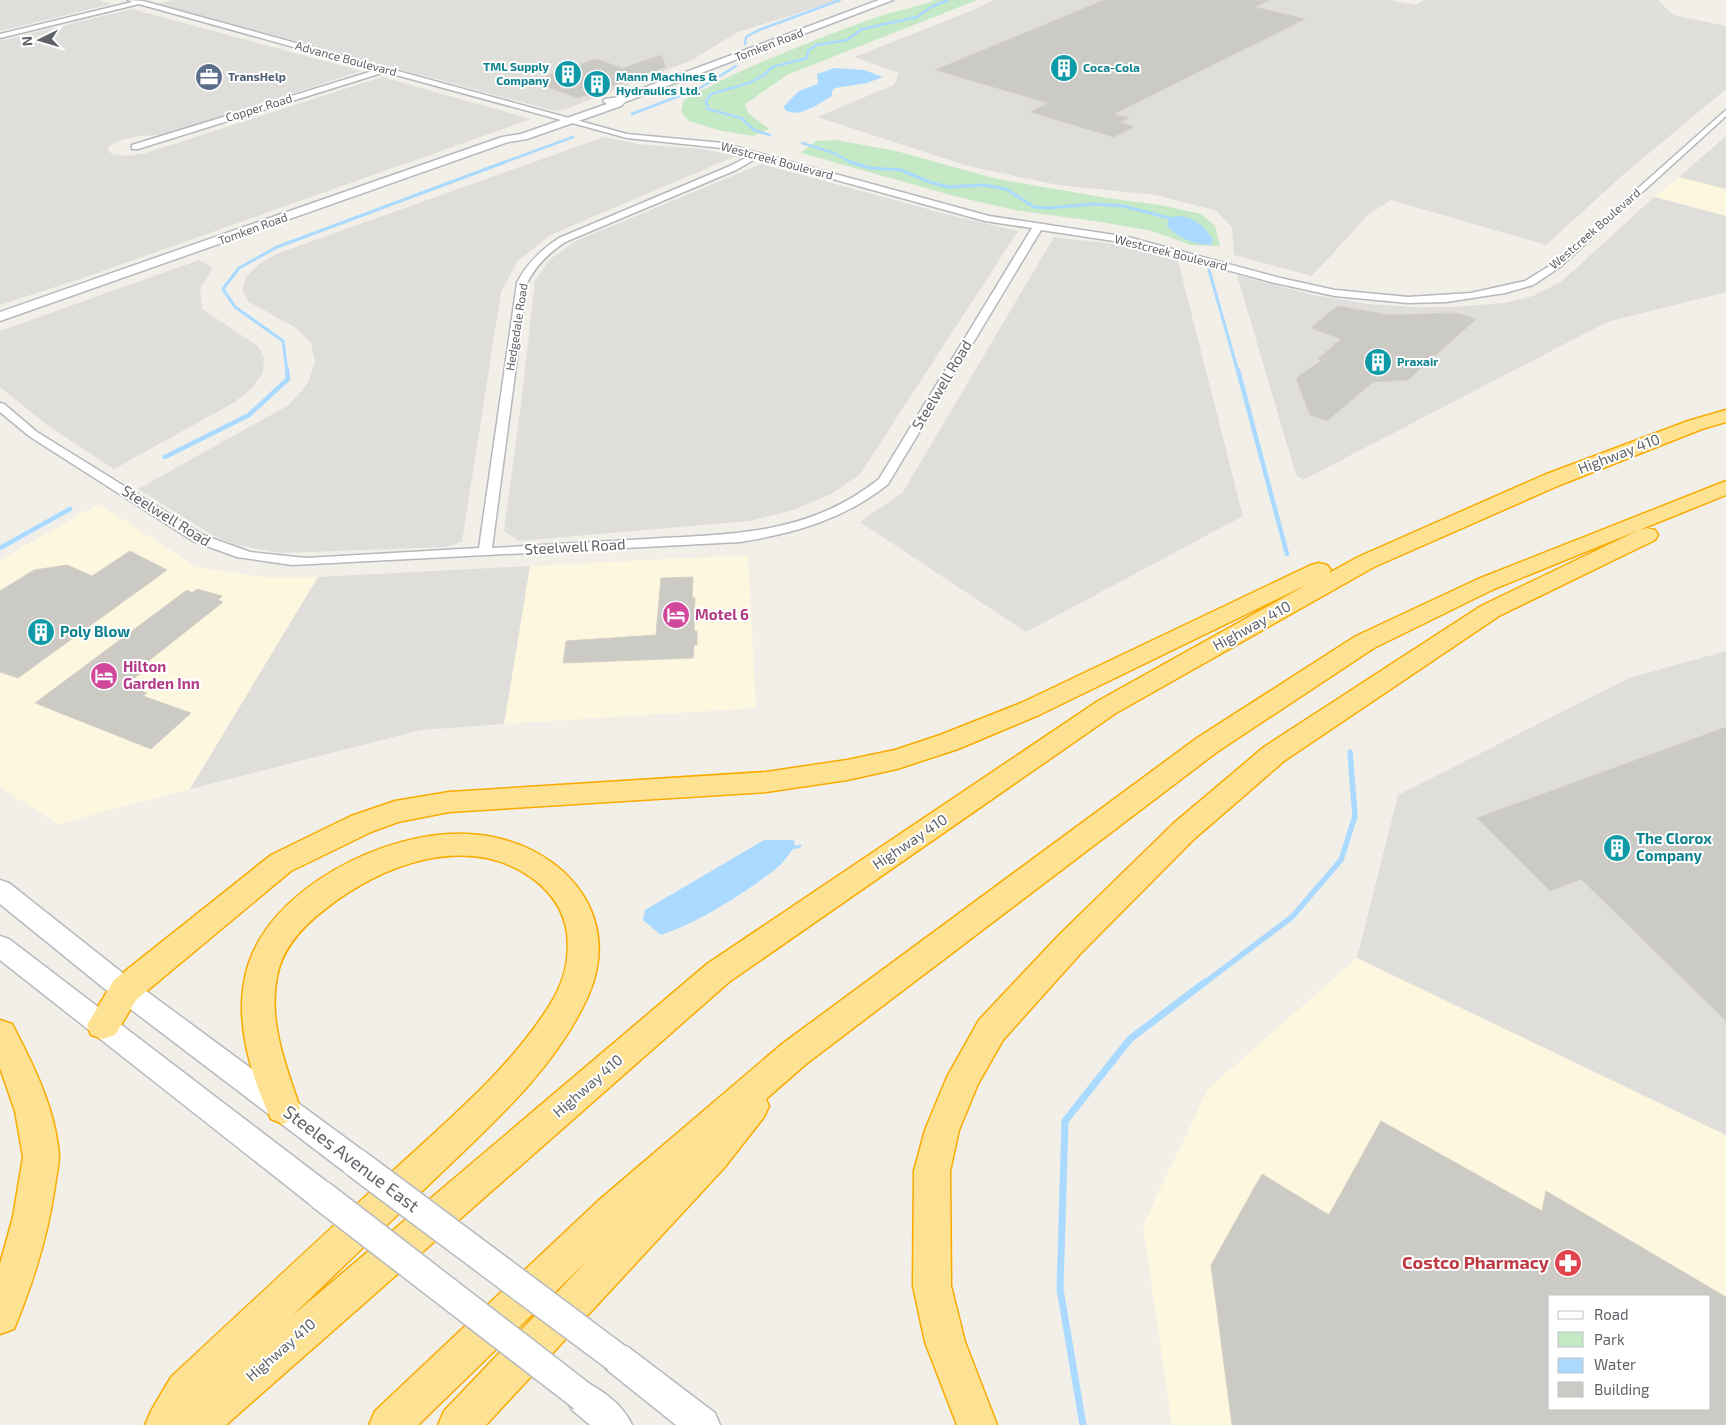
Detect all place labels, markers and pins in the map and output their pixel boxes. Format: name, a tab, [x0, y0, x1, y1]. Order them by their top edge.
building icon: Coca-Cola	[1049, 53, 1079, 83]
place label: TML Supply Company	[483, 59, 549, 88]
building icon: TML Supply Company	[553, 59, 583, 89]
place label: Coca-Cola	[1083, 60, 1140, 74]
office icon: TransHelp	[194, 62, 224, 92]
place label: TransHelp	[228, 69, 286, 83]
building icon: Mann Machines & Hydraulics Ltd.	[582, 69, 612, 99]
place label: Mann Machines & Hydraulics Ltd.	[616, 69, 717, 98]
building icon: Praxair	[1363, 347, 1393, 377]
place label: Praxair	[1397, 354, 1438, 368]
hotel icon: Motel 6	[661, 600, 691, 630]
place label: Motel 6	[695, 605, 749, 623]
building icon: Poly Blow	[26, 617, 56, 647]
place label: Poly Blow	[60, 622, 130, 641]
place label: Hilton Garden Inn	[123, 657, 200, 692]
hotel icon: Hilton Garden Inn	[89, 661, 119, 691]
place label: The Clorox Company	[1636, 829, 1712, 865]
building icon: The Clorox Company	[1602, 833, 1632, 863]
pharmacy icon: Costco Pharmacy	[1553, 1248, 1583, 1278]
place label: Costco Pharmacy	[1402, 1251, 1550, 1273]

